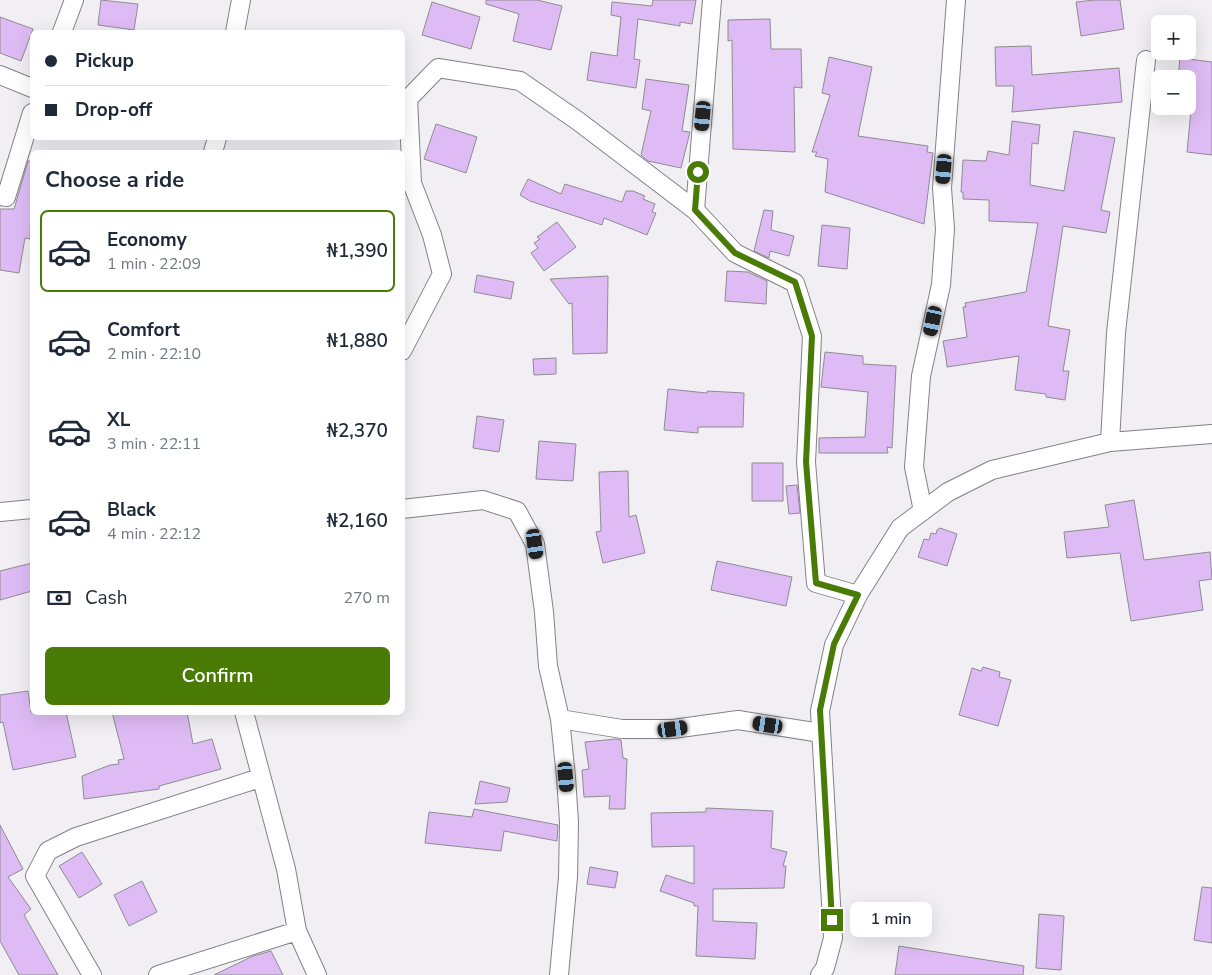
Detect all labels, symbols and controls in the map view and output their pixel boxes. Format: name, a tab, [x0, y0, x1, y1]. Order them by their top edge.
map controls	[1151, 15, 1196, 115]
button: +	[1151, 15, 1196, 60]
text: Pickup	[75, 48, 134, 74]
button: −	[1151, 70, 1196, 115]
text: Drop-off	[75, 97, 152, 123]
car	[694, 100, 711, 132]
car	[935, 153, 952, 185]
route start	[687, 161, 709, 183]
text: Choose a ride	[45, 165, 184, 195]
text: Economy	[107, 227, 187, 253]
icon: car	[47, 229, 92, 274]
text: ₦1,390	[326, 238, 388, 264]
text: 1 min · 22:09	[107, 253, 201, 275]
car	[922, 305, 943, 337]
text: Comfort	[107, 317, 180, 343]
icon: car	[47, 319, 92, 364]
text: ₦1,880	[326, 328, 388, 354]
text: 2 min · 22:10	[107, 343, 201, 365]
text: XL	[107, 407, 130, 433]
icon: car	[47, 409, 92, 454]
text: ₦2,370	[326, 418, 388, 444]
text: 3 min · 22:11	[107, 433, 201, 455]
text: Black	[107, 497, 156, 523]
icon: car	[47, 499, 92, 544]
text: ₦2,160	[326, 508, 388, 534]
text: 4 min · 22:12	[107, 523, 201, 545]
car	[525, 528, 544, 560]
icon: cash	[45, 584, 73, 612]
text: Cash	[85, 585, 127, 611]
text: 270 m	[343, 587, 390, 609]
button: Confirm	[45, 647, 390, 705]
car	[752, 715, 783, 735]
car	[657, 719, 688, 739]
car	[557, 761, 574, 793]
callout: 1 min	[850, 902, 932, 938]
text: 1 min	[871, 908, 911, 930]
route end	[821, 909, 843, 931]

